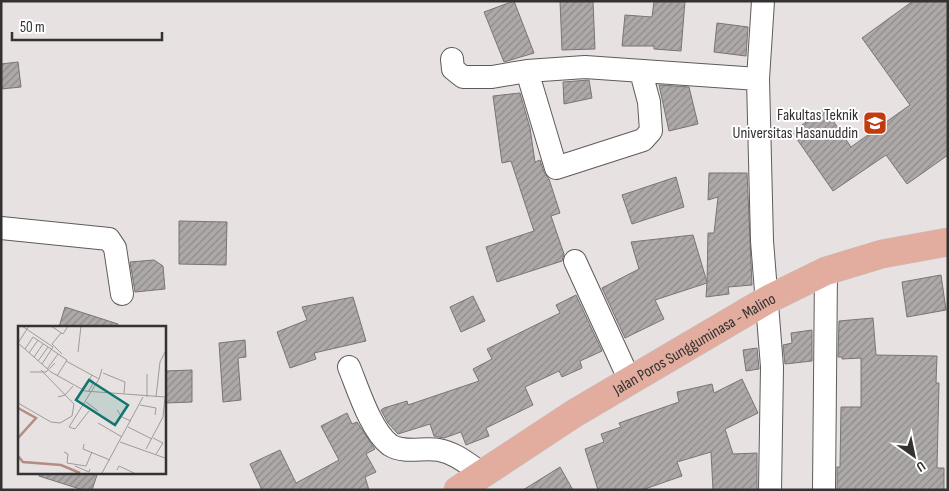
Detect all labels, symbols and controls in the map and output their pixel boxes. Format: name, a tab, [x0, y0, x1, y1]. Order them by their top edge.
scale bar	[12, 10, 162, 42]
text: 50 m	[20, 18, 45, 37]
place label: Fakultas Teknik Universitas Hasanuddin	[733, 106, 858, 143]
school or university icon: Fakultas Teknik Universitas Hasanuddin	[862, 110, 888, 136]
street label: Jalan Poros Sungguminasa - Malino	[609, 289, 779, 400]
inset map	[18, 326, 165, 474]
north arrow	[889, 431, 939, 481]
text: U	[913, 457, 928, 476]

